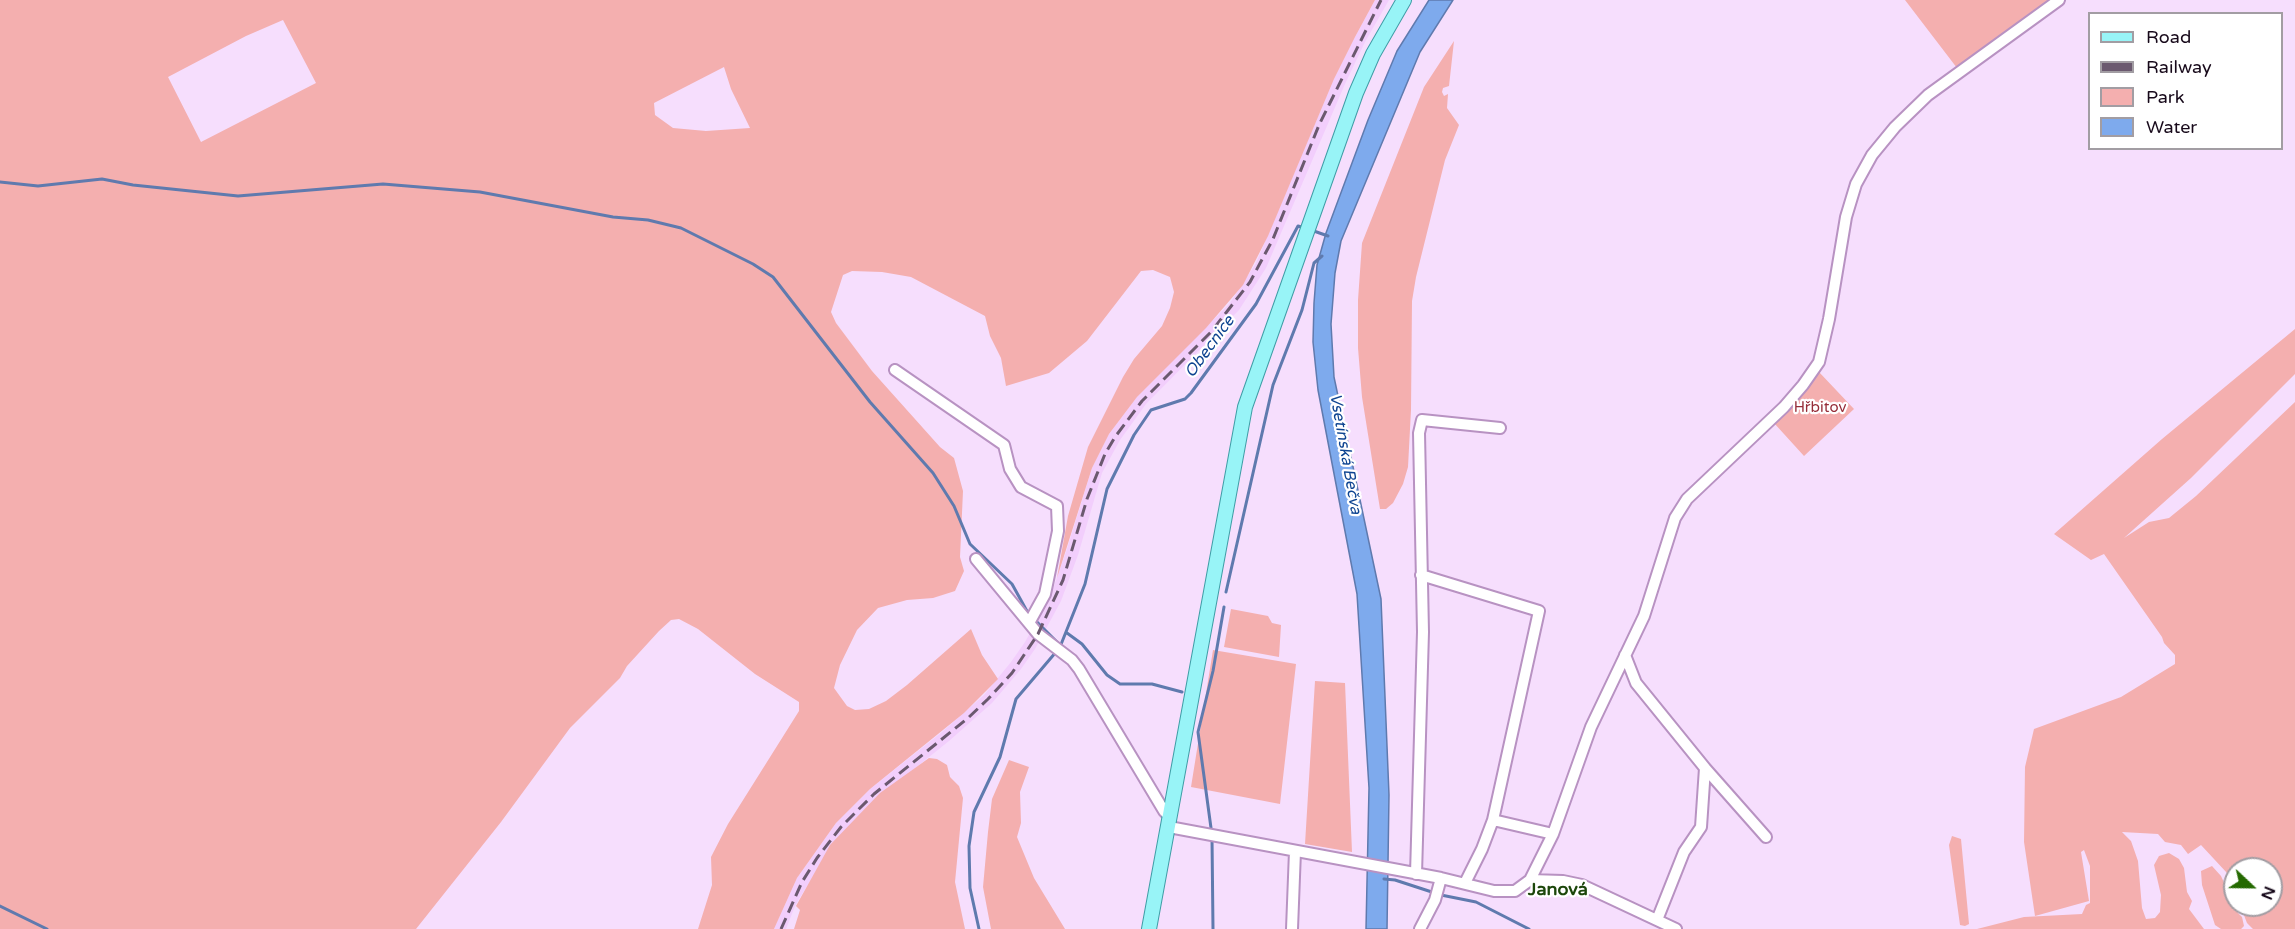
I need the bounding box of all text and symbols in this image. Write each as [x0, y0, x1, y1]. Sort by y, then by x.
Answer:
legend [2088, 12, 2283, 150]
text: Road [2146, 26, 2191, 48]
text: Railway [2146, 56, 2212, 78]
text: Park [2146, 86, 2184, 108]
text: Water [2146, 116, 2197, 138]
water label: Obecnice [1181, 312, 1239, 382]
water label: Vsetínská Bečva [1325, 392, 1365, 516]
park label: Hřbitov [1794, 399, 1846, 417]
north arrow [2223, 857, 2283, 917]
district label: Janová [1528, 879, 1588, 901]
text: N [2256, 883, 2280, 903]

